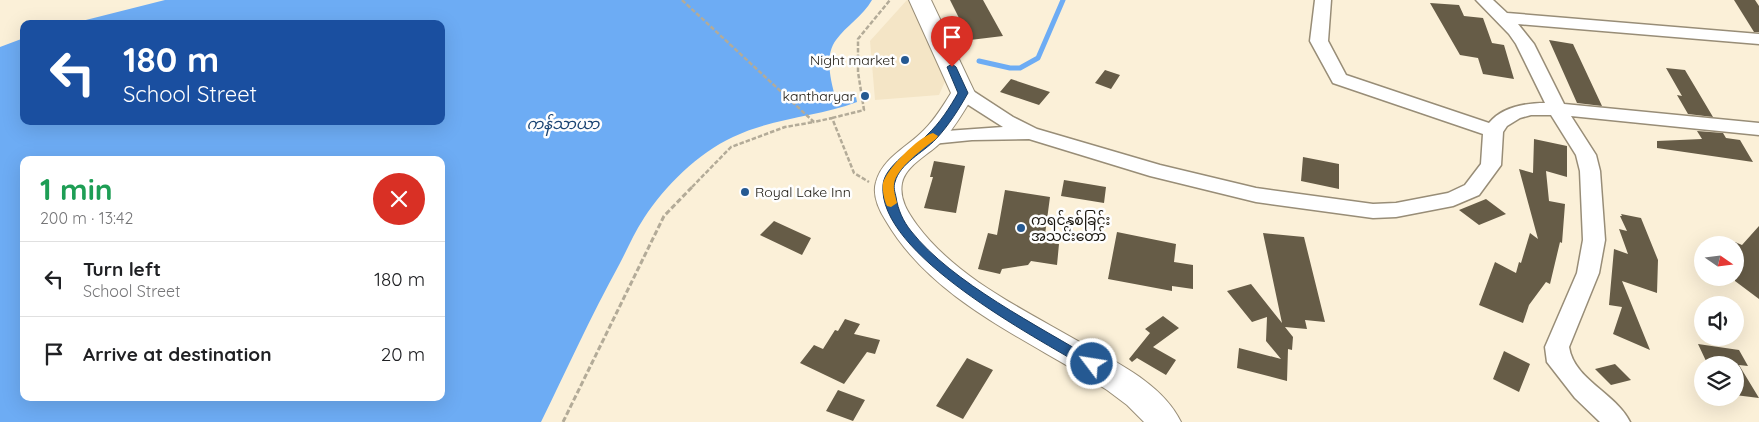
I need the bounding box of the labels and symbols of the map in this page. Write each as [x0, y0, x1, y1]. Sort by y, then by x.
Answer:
pin [931, 16, 973, 67]
place label: Night market [810, 51, 895, 69]
marker: Night market [899, 54, 911, 66]
place label: kantharyar [783, 87, 856, 105]
marker: kantharyar [859, 90, 871, 102]
water label: ကန်သာယာ [527, 113, 601, 136]
place label: Royal Lake Inn [755, 183, 851, 201]
marker: Royal Lake Inn [739, 186, 751, 198]
place label: ကရင်နှစ်ခြင်း အသင်းတော် [1031, 210, 1110, 245]
marker: ကရင်နှစ်ခြင်း အသင်းတော် [1015, 222, 1027, 234]
north arrow [1694, 236, 1744, 286]
position arrow [1065, 337, 1117, 389]

